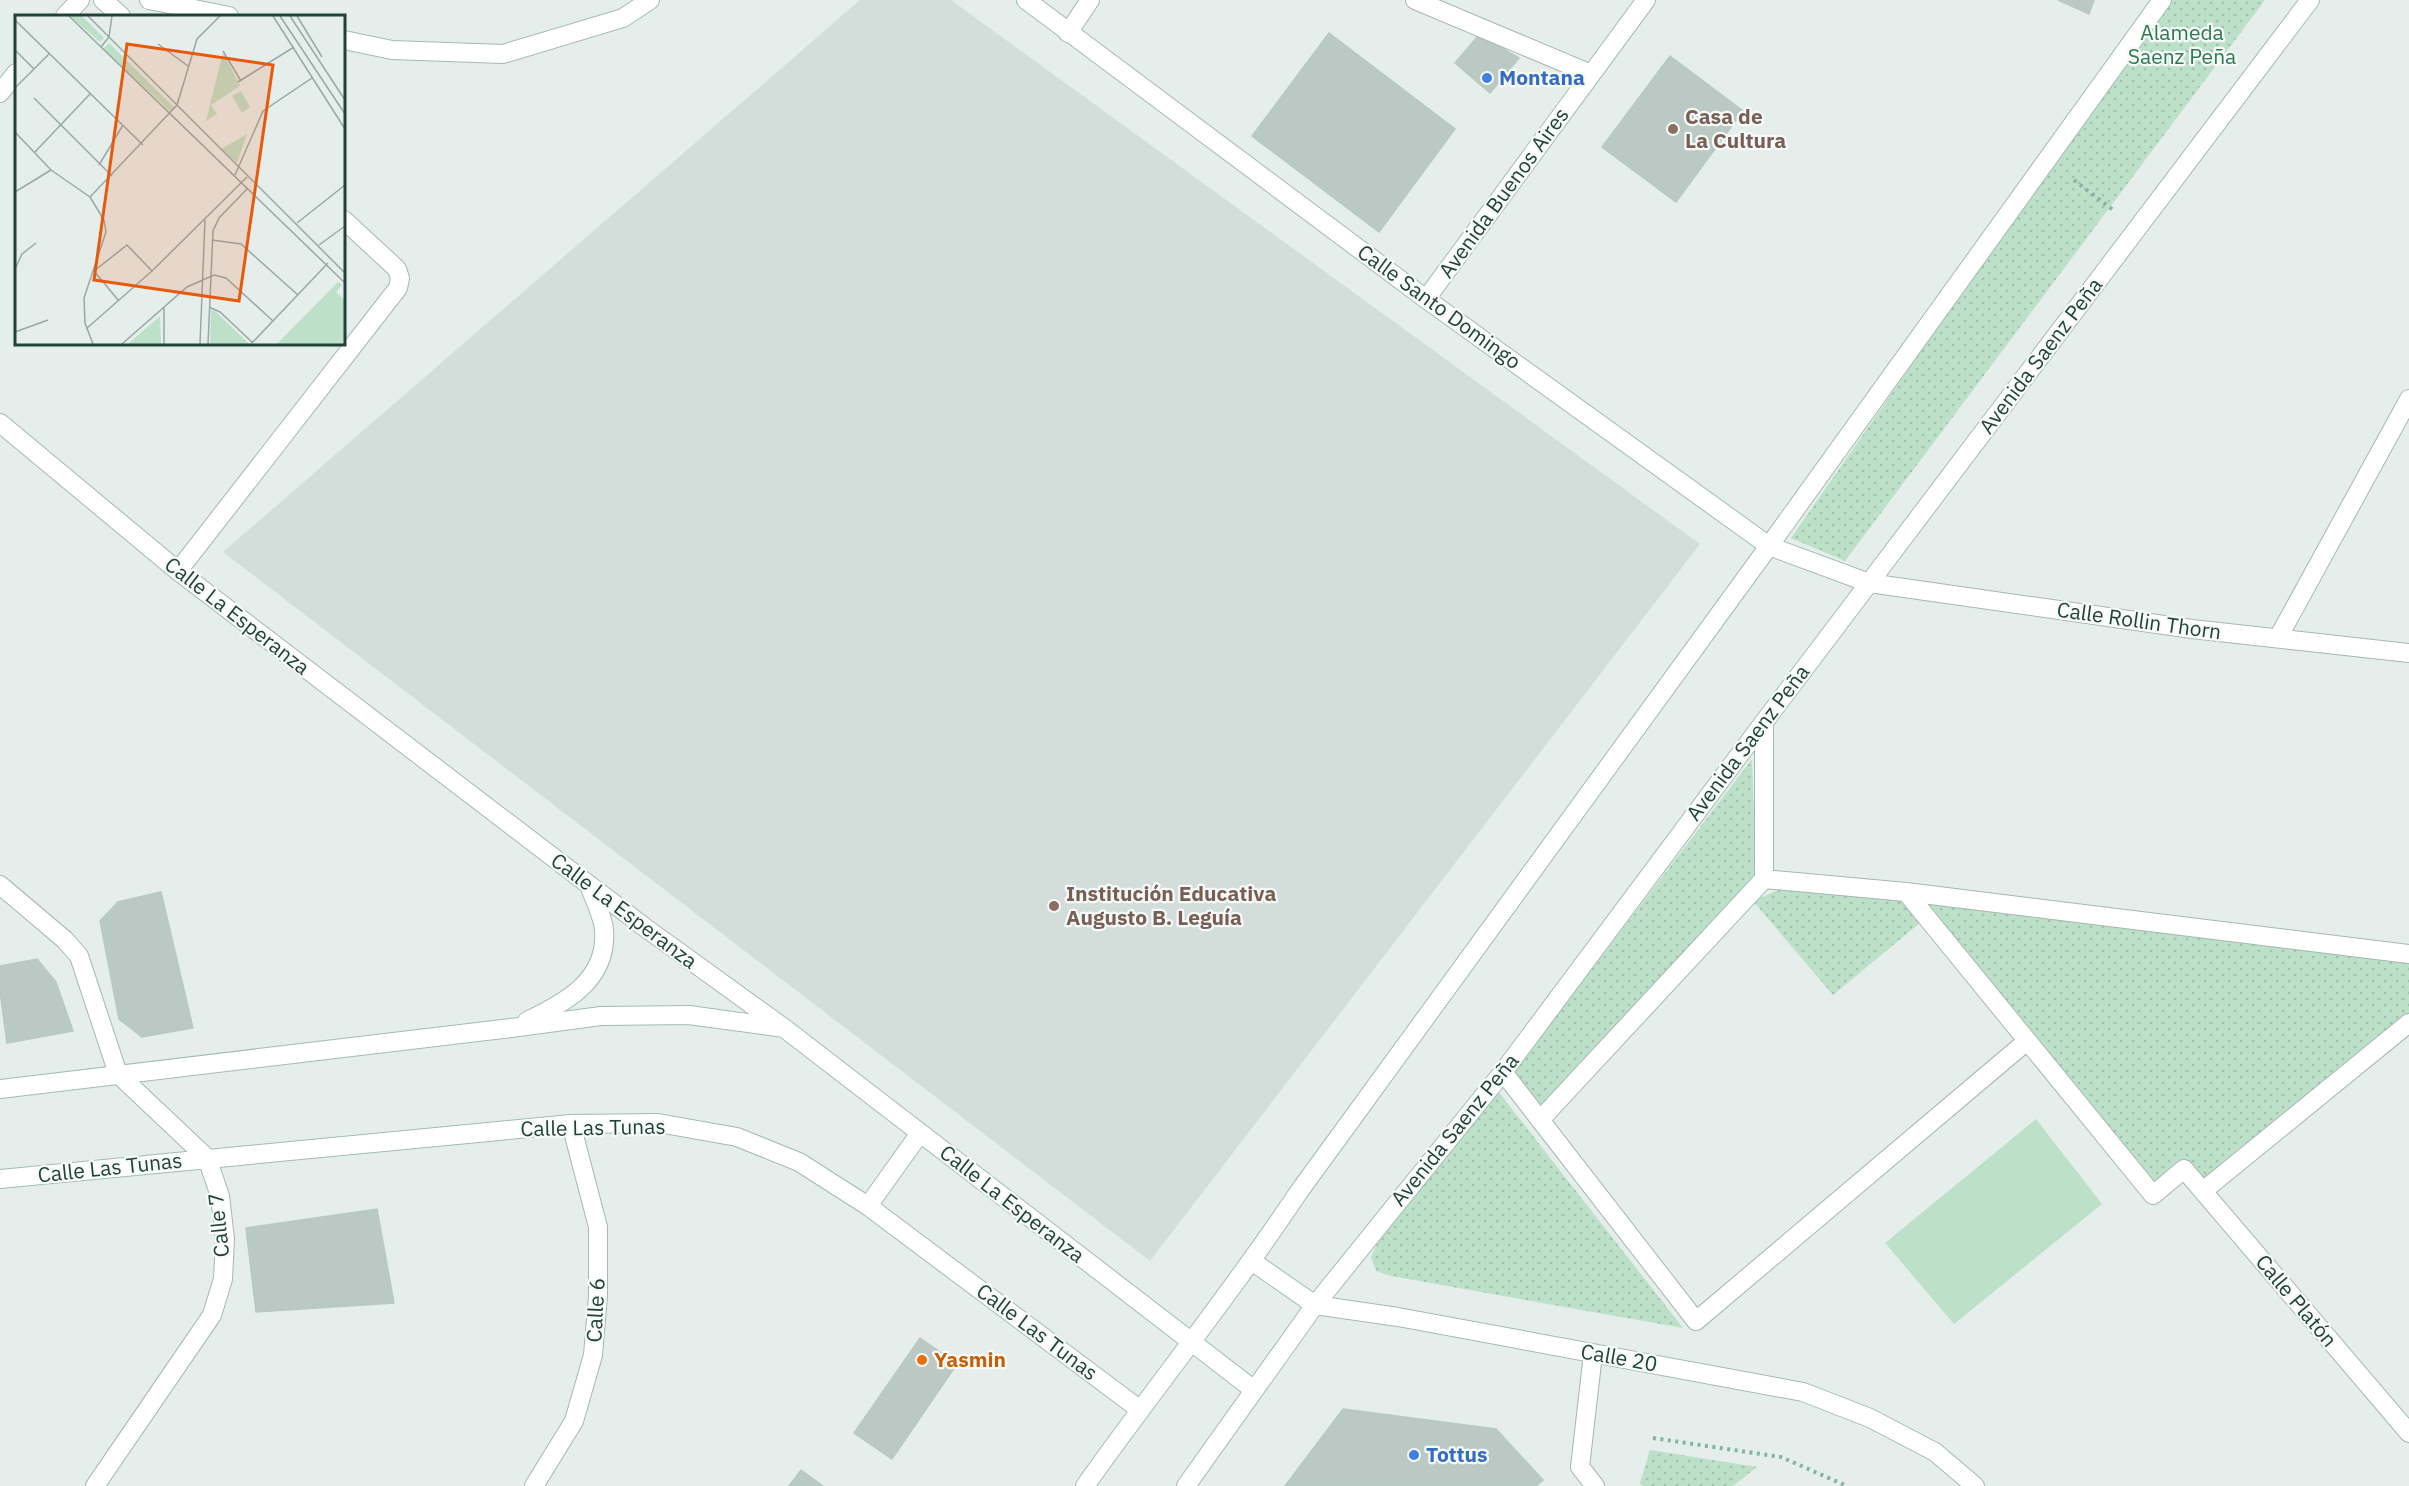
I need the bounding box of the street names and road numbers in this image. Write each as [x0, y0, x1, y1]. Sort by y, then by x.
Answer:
street label: Avenida Buenos Aires [1432, 102, 1575, 283]
street label: Calle Santo Domingo [1352, 237, 1527, 375]
street label: Avenida Saenz Peña [1972, 272, 2108, 439]
street label: Calle La Esperanza [159, 550, 316, 681]
street label: Calle Rollin Thorn [2055, 595, 2223, 645]
street label: Avenida Saenz Peña [1679, 659, 1815, 826]
street label: Calle La Esperanza [546, 846, 704, 975]
street label: Avenida Saenz Peña [1384, 1047, 1525, 1212]
street label: Calle Las Tunas [520, 1112, 666, 1142]
street label: Calle La Esperanza [934, 1138, 1091, 1269]
street label: Calle Las Tunas [36, 1145, 184, 1189]
street label: Calle 7 [201, 1191, 235, 1259]
street label: Calle Platón [2250, 1248, 2344, 1353]
street label: Calle Las Tunas [971, 1276, 1104, 1386]
street label: Calle 6 [579, 1277, 611, 1343]
street label: Calle 20 [1579, 1337, 1660, 1378]

